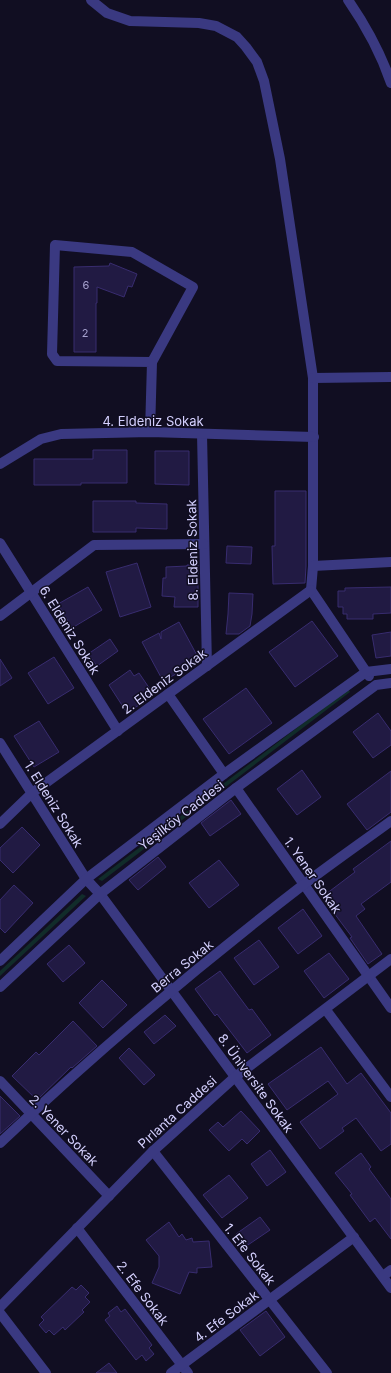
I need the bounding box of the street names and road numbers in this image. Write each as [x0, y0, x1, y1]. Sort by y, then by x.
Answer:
street label: 4. Eldeniz Sokak [102, 413, 204, 429]
street label: 8. Eldeniz Sokak [183, 499, 201, 601]
street label: 6. Eldeniz Sokak [36, 583, 104, 677]
street label: 2. Eldeniz Sokak [118, 645, 210, 717]
street label: 1. Eldeniz Sokak [21, 758, 87, 850]
street label: Yeşilköy Caddesi [135, 777, 227, 853]
street label: 1. Yener Sokak [281, 834, 345, 916]
street label: Berra Sokak [148, 936, 216, 996]
street label: 8. Üniversite Sokak [215, 1030, 297, 1136]
street label: Pırlanta Caddesi [134, 1073, 220, 1151]
street label: 2. Yener Sokak [26, 1091, 102, 1169]
street label: 1. Efe Sokak [221, 1220, 279, 1288]
street label: 2. Efe Sokak [114, 1258, 172, 1328]
street label: 4. Efe Sokak [191, 1287, 261, 1345]

